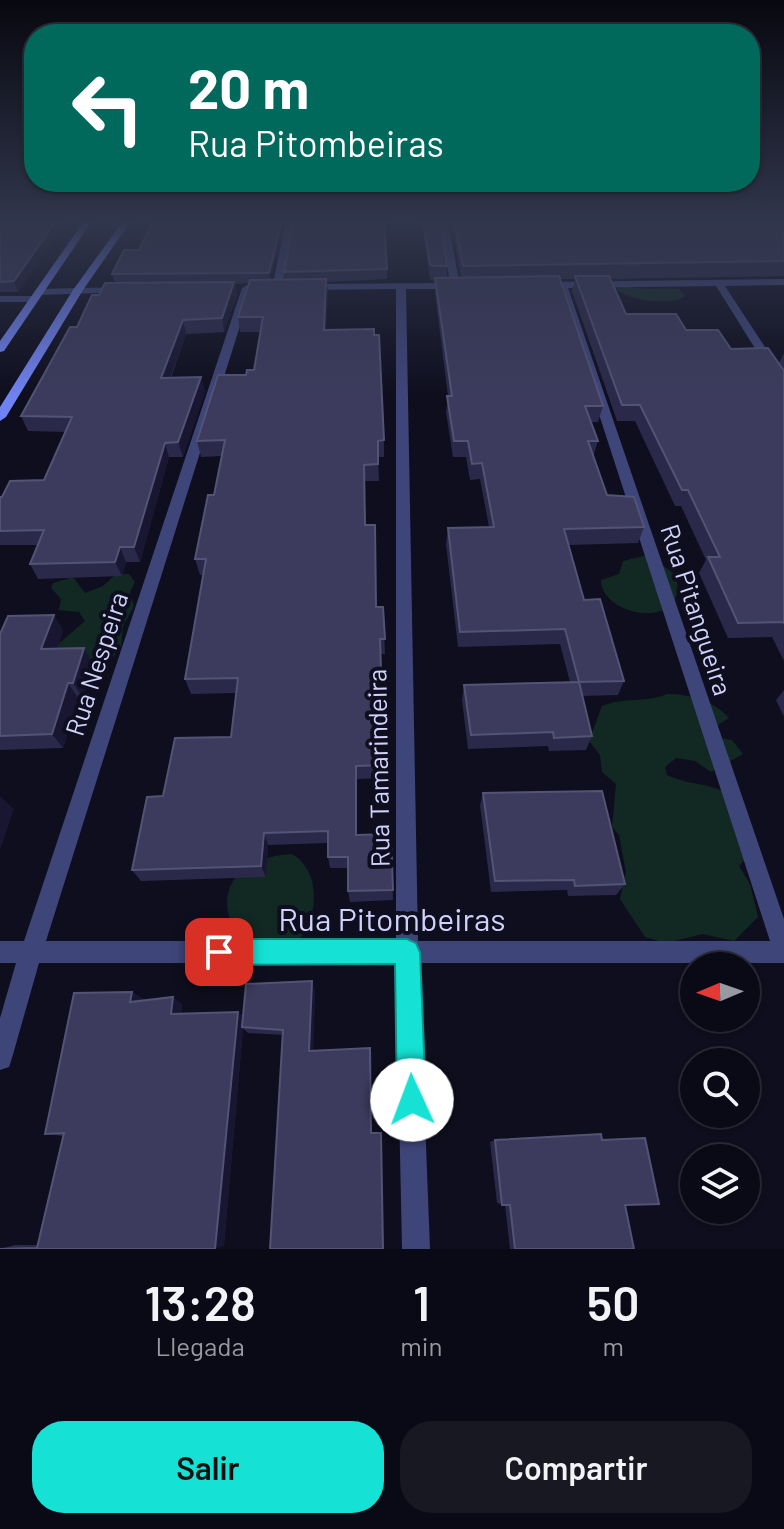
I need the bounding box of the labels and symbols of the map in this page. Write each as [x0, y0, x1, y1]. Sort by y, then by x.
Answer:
street label: Rua Pitangueira [655, 520, 740, 699]
street label: Rua Nespeira [58, 588, 133, 739]
street label: Rua Tamarindeira [360, 669, 395, 867]
street label: Rua Pitombeiras [278, 899, 506, 937]
pin [185, 918, 253, 986]
north arrow [680, 952, 760, 1032]
position arrow [370, 1058, 454, 1142]

